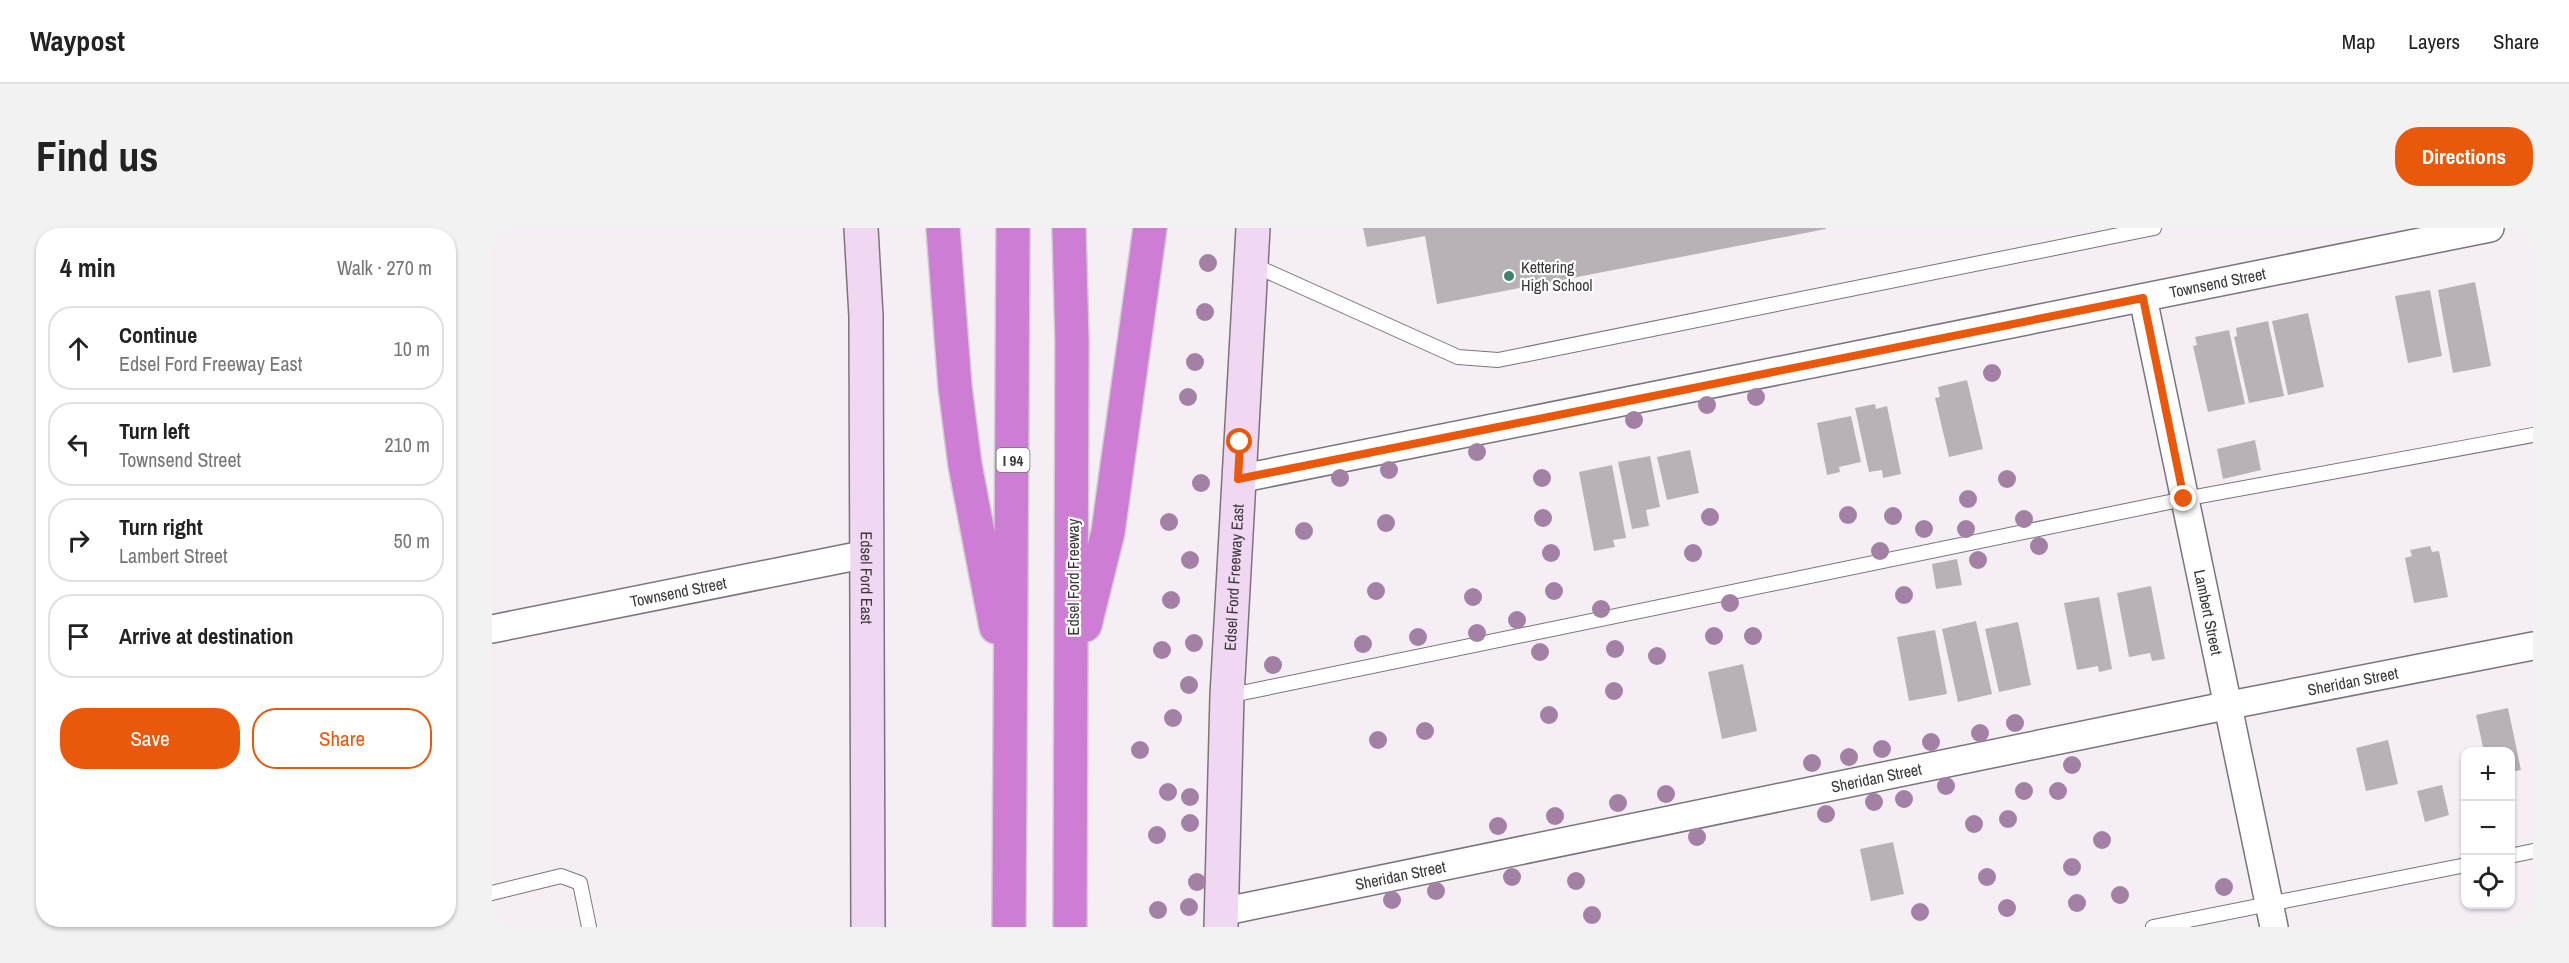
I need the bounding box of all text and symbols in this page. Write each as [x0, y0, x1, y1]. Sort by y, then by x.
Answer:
text: Waypost [30, 22, 125, 60]
text: Map [2342, 27, 2375, 56]
text: Layers [2408, 27, 2460, 56]
text: Share [2493, 27, 2539, 56]
button: Directions [2395, 127, 2533, 186]
text: Find us [36, 128, 158, 184]
text: 4 min [60, 250, 116, 285]
text: Walk · 270 m [337, 254, 432, 281]
place label: Kettering High School [1521, 256, 1593, 296]
street label: Townsend Street [2167, 262, 2268, 303]
marker: Kettering High School [1502, 269, 1516, 283]
text: Continue [119, 320, 197, 350]
icon: ahead [62, 332, 95, 365]
text: 10 m [394, 335, 430, 362]
text: Edsel Ford Freeway East [119, 350, 302, 377]
text: Turn left [119, 416, 190, 446]
icon: left [62, 428, 95, 461]
route start [1226, 428, 1252, 454]
text: 210 m [384, 431, 430, 458]
text: Townsend Street [119, 446, 241, 473]
road number: I 94 [996, 448, 1030, 472]
route end [2170, 485, 2196, 511]
street label: Edsel Ford Freeway East [1219, 503, 1249, 651]
text: Turn right [119, 512, 203, 542]
street label: Edsel Ford Freeway [1062, 518, 1084, 635]
icon: right [62, 524, 95, 557]
text: 50 m [394, 527, 430, 554]
street label: Edsel Ford East [856, 531, 878, 625]
text: Lambert Street [119, 542, 227, 569]
street label: Lambert Street [2189, 567, 2228, 657]
street label: Townsend Street [628, 571, 729, 612]
icon: arrive [62, 620, 95, 653]
text: Arrive at destination [119, 621, 293, 651]
street label: Sheridan Street [2305, 661, 2400, 701]
button: Save [60, 708, 240, 769]
button: Share [252, 708, 432, 769]
map controls [2461, 747, 2515, 909]
button: + [2461, 747, 2515, 801]
street label: Sheridan Street [1829, 757, 1924, 798]
button: − [2461, 801, 2515, 855]
street label: Sheridan Street [1353, 855, 1448, 895]
button: locate [2461, 855, 2515, 909]

